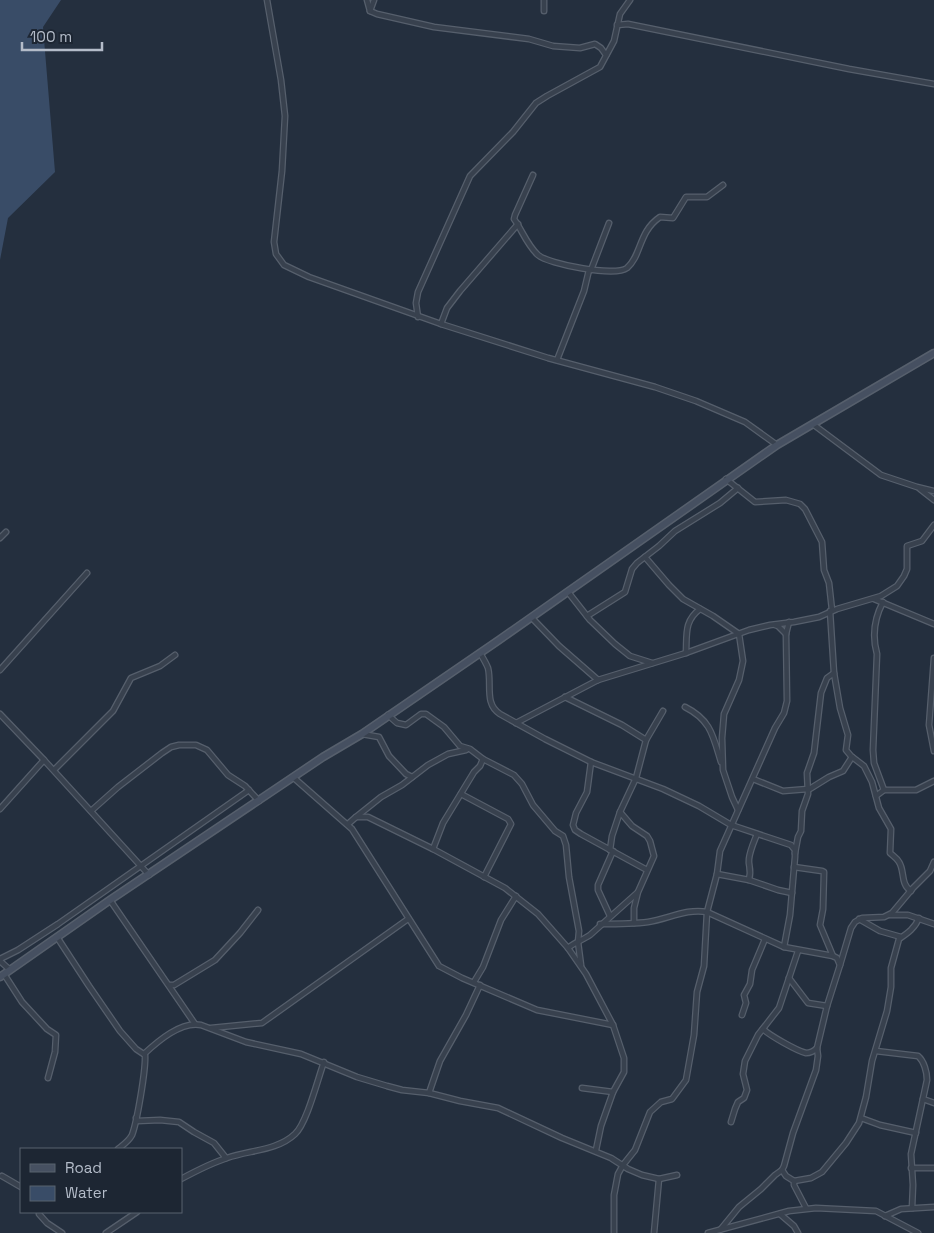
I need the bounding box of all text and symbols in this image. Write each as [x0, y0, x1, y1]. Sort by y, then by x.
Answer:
scale bar [22, 20, 102, 52]
text: 100 m [30, 27, 72, 46]
legend [20, 1148, 182, 1213]
text: Road [65, 1158, 102, 1177]
text: Water [65, 1183, 108, 1202]

